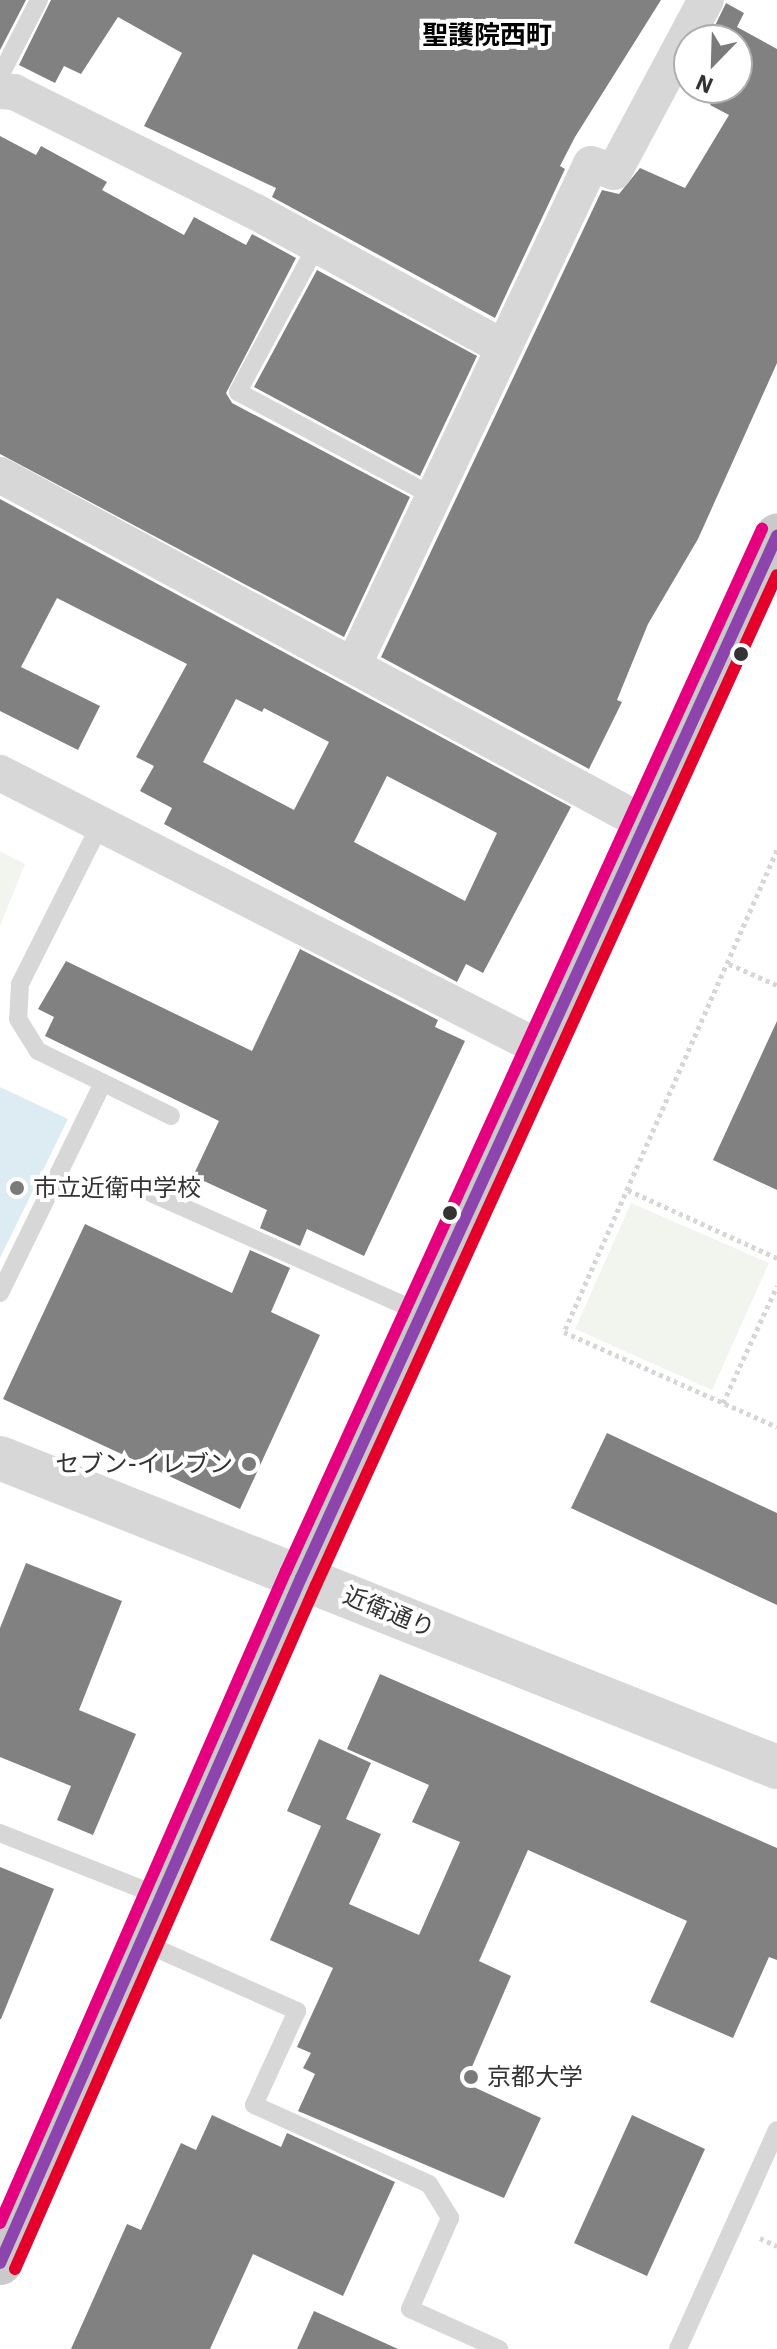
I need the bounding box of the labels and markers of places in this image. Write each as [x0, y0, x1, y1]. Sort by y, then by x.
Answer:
unlabelled marker [733, 646, 749, 662]
place label: 市立近衛中学校 [33, 1174, 201, 1202]
marker: 市立近衛中学校 [8, 1179, 26, 1197]
unlabelled marker [442, 1205, 458, 1221]
place label: セブン-イレブン [55, 1450, 233, 1478]
marker: セブン-イレブン [240, 1455, 258, 1473]
place label: 京都大学 [487, 2063, 583, 2091]
marker: 京都大学 [462, 2068, 480, 2086]

